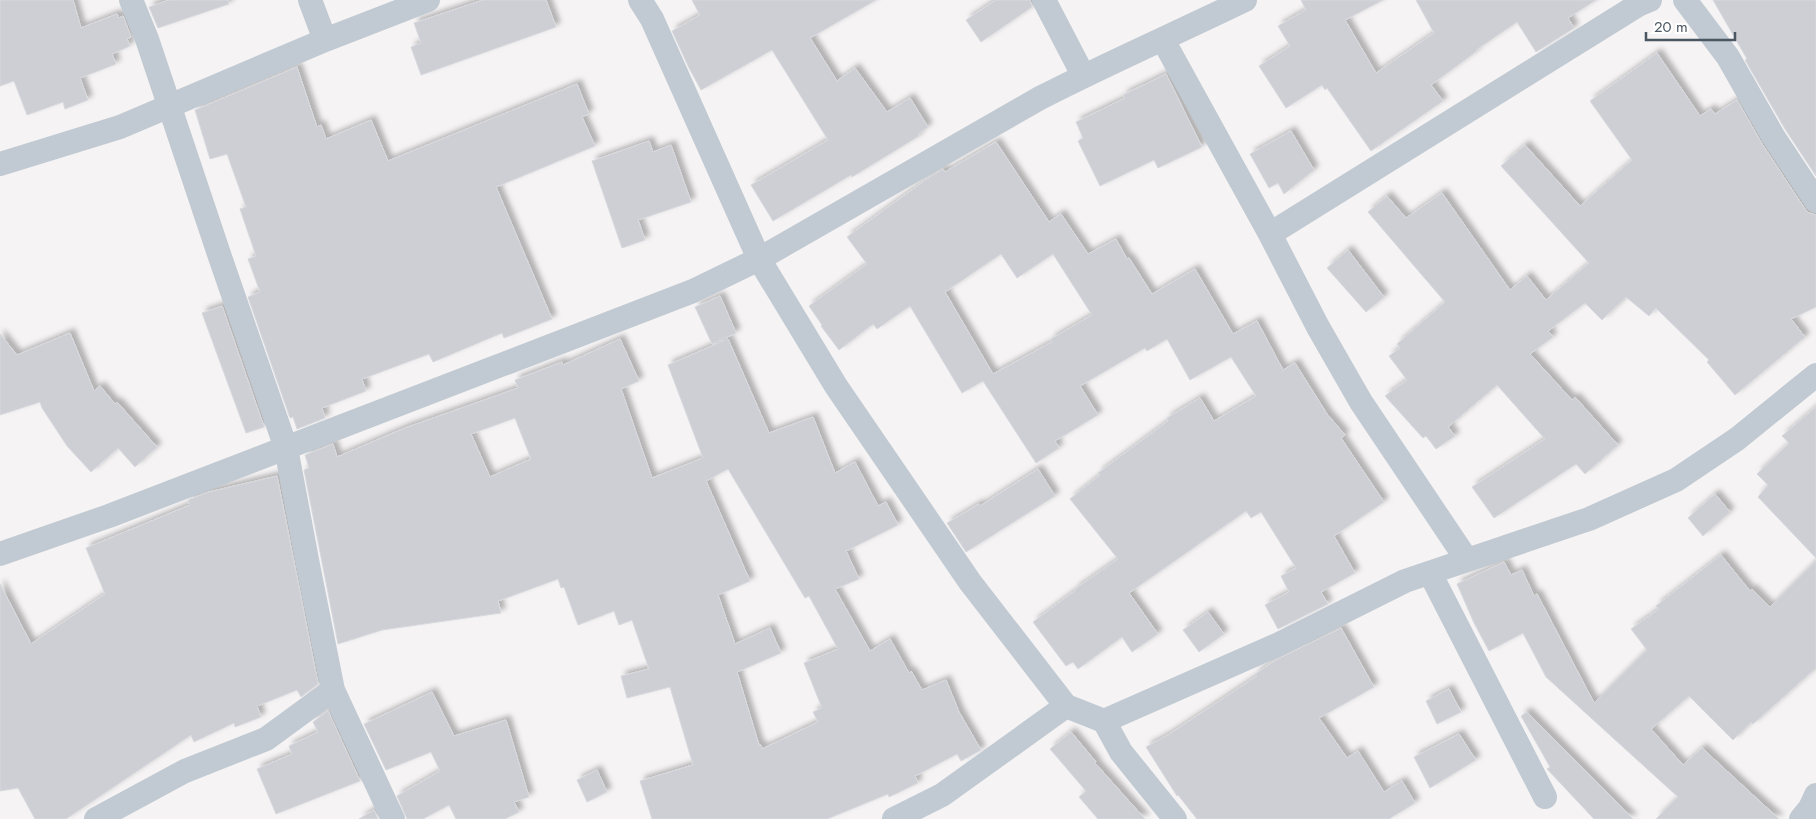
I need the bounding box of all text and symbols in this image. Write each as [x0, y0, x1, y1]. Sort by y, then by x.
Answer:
scale bar [1646, 10, 1735, 42]
text: 20 m [1654, 16, 1688, 38]

